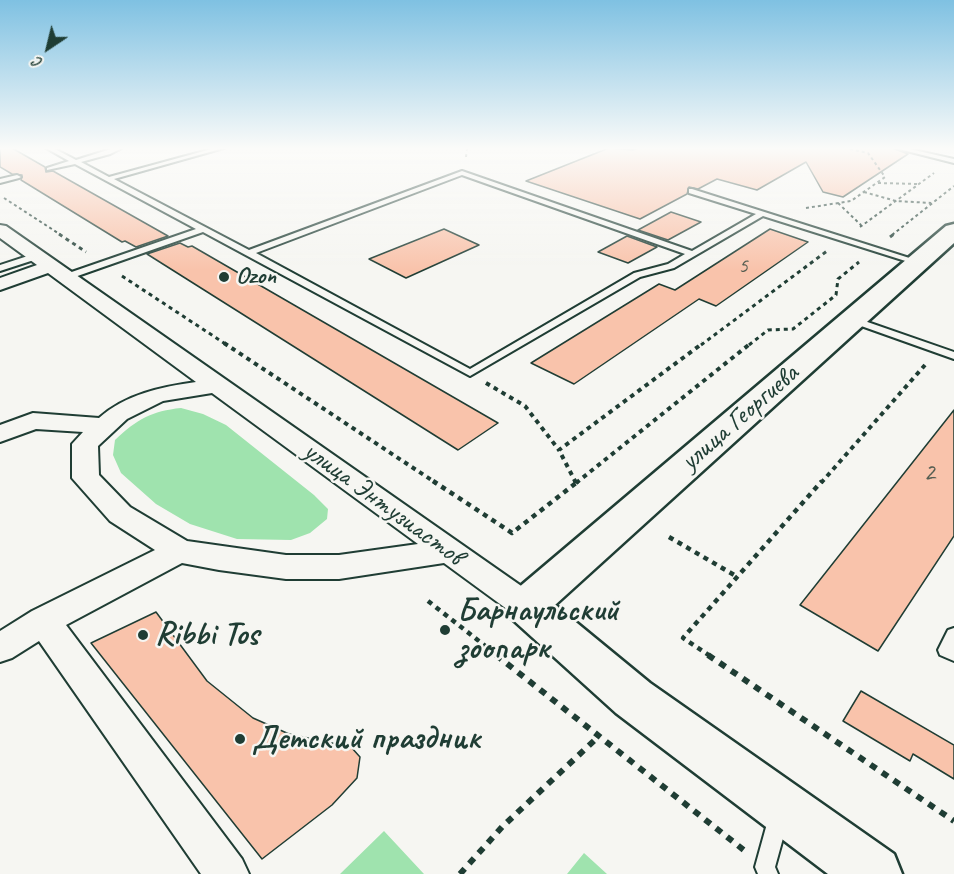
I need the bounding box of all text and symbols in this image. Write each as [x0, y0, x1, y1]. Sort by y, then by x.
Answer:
north arrow [18, 18, 78, 78]
text: С [29, 52, 47, 73]
house number: 5 [738, 253, 748, 279]
place label: Ozon [236, 263, 276, 291]
marker: Ozon [217, 270, 231, 284]
street label: улица Георгиева [674, 358, 806, 478]
street label: улица Энтузиастов [296, 435, 470, 573]
house number: 2 [923, 457, 935, 489]
place label: Барнаульский зоопарк [457, 591, 618, 669]
place label: Ribbi Tos [155, 615, 259, 655]
marker: Барнаульский зоопарк [438, 623, 452, 637]
marker: Ribbi Tos [136, 628, 150, 642]
place label: Детский праздник [252, 719, 481, 759]
marker: Детский праздник [233, 732, 247, 746]

